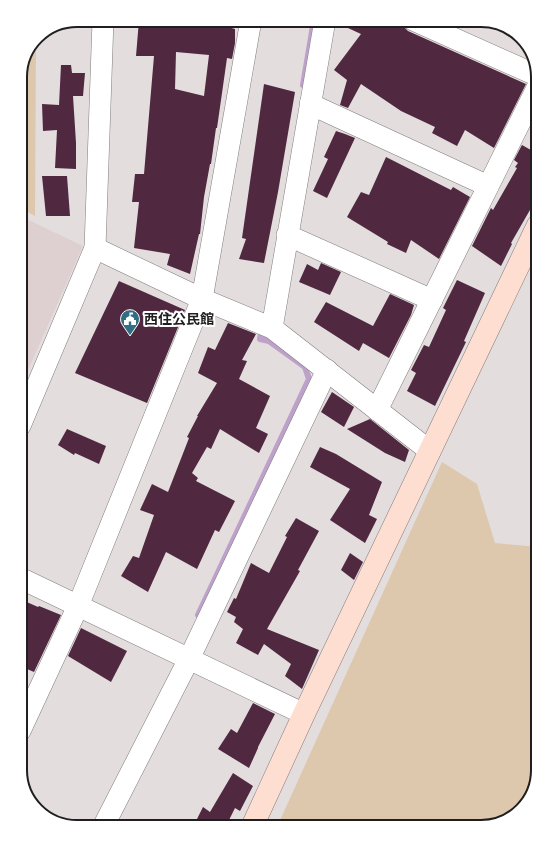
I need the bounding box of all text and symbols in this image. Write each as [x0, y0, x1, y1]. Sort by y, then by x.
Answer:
public building icon: 西住公民館 [119, 308, 141, 336]
place label: 西住公民館 [144, 309, 214, 328]

